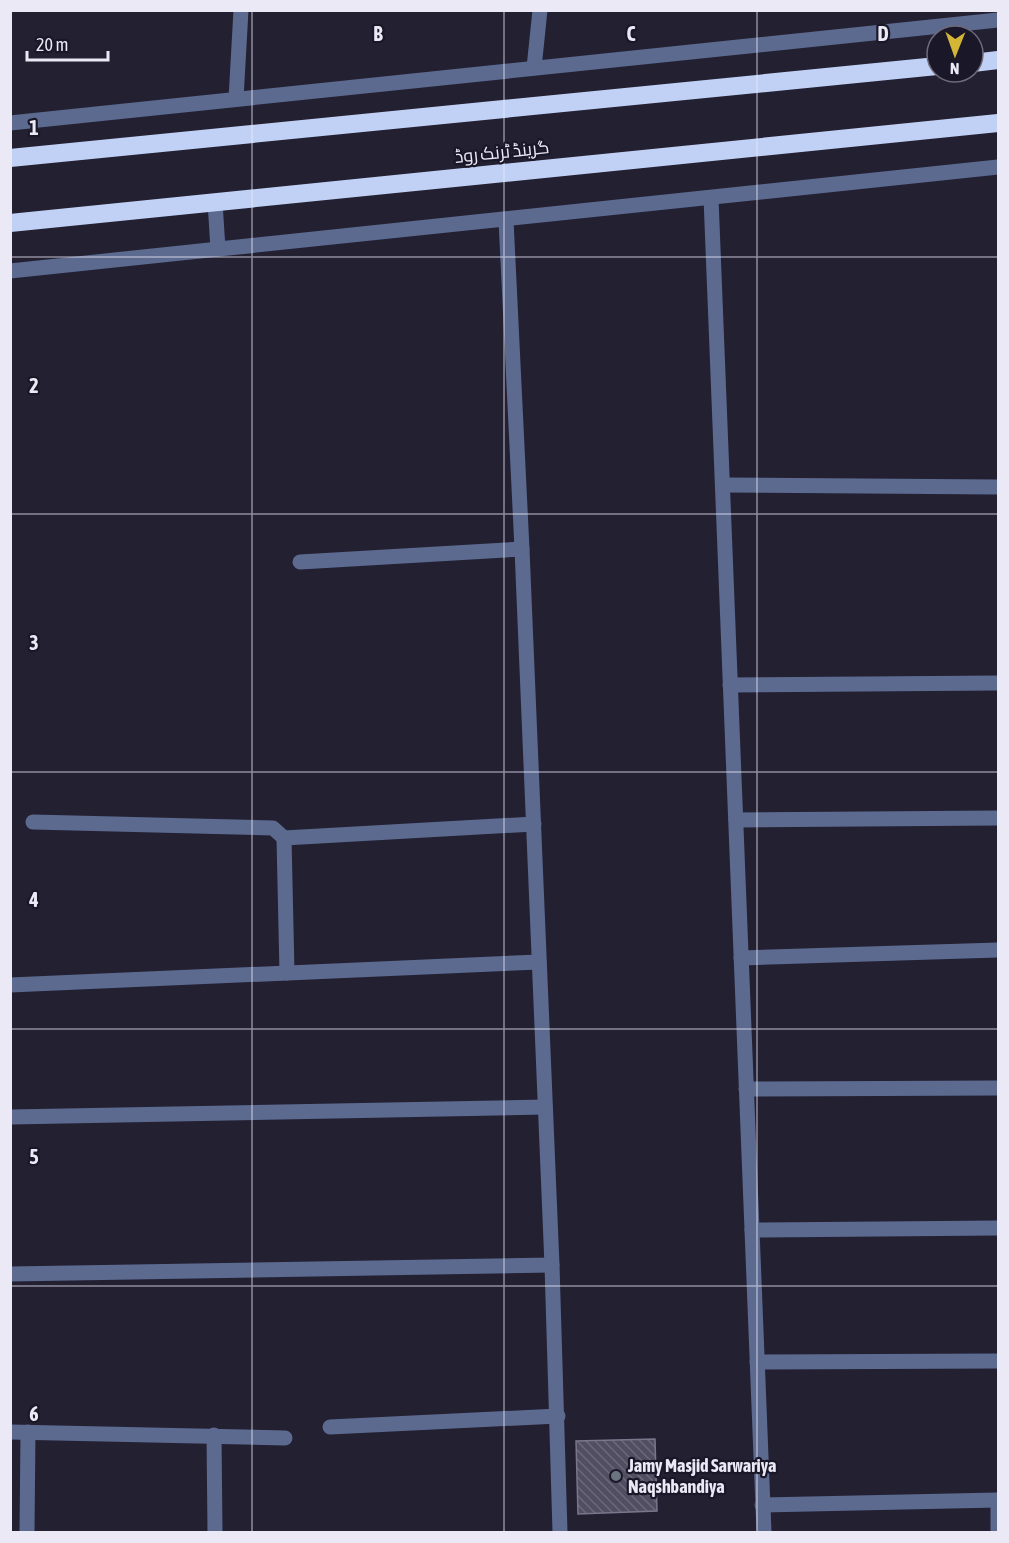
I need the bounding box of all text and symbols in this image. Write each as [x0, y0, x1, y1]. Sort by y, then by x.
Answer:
text: B [373, 22, 383, 45]
text: C [627, 22, 636, 45]
text: D [877, 22, 889, 45]
scale bar [27, 24, 108, 62]
north arrow [925, 24, 985, 84]
text: 20 m [36, 34, 68, 55]
text: N [950, 60, 960, 78]
text: 1 [29, 116, 39, 139]
street label: گرینڈ ٹرنک روڈ [454, 136, 550, 168]
text: 2 [29, 374, 39, 397]
text: 3 [29, 631, 39, 654]
text: 4 [28, 888, 39, 911]
text: 5 [29, 1145, 39, 1168]
text: 6 [29, 1402, 39, 1425]
place label: Jamy Masjid Sarwariya Naqshbandiya [627, 1455, 776, 1497]
marker: Jamy Masjid Sarwariya Naqshbandiya [609, 1469, 623, 1483]

